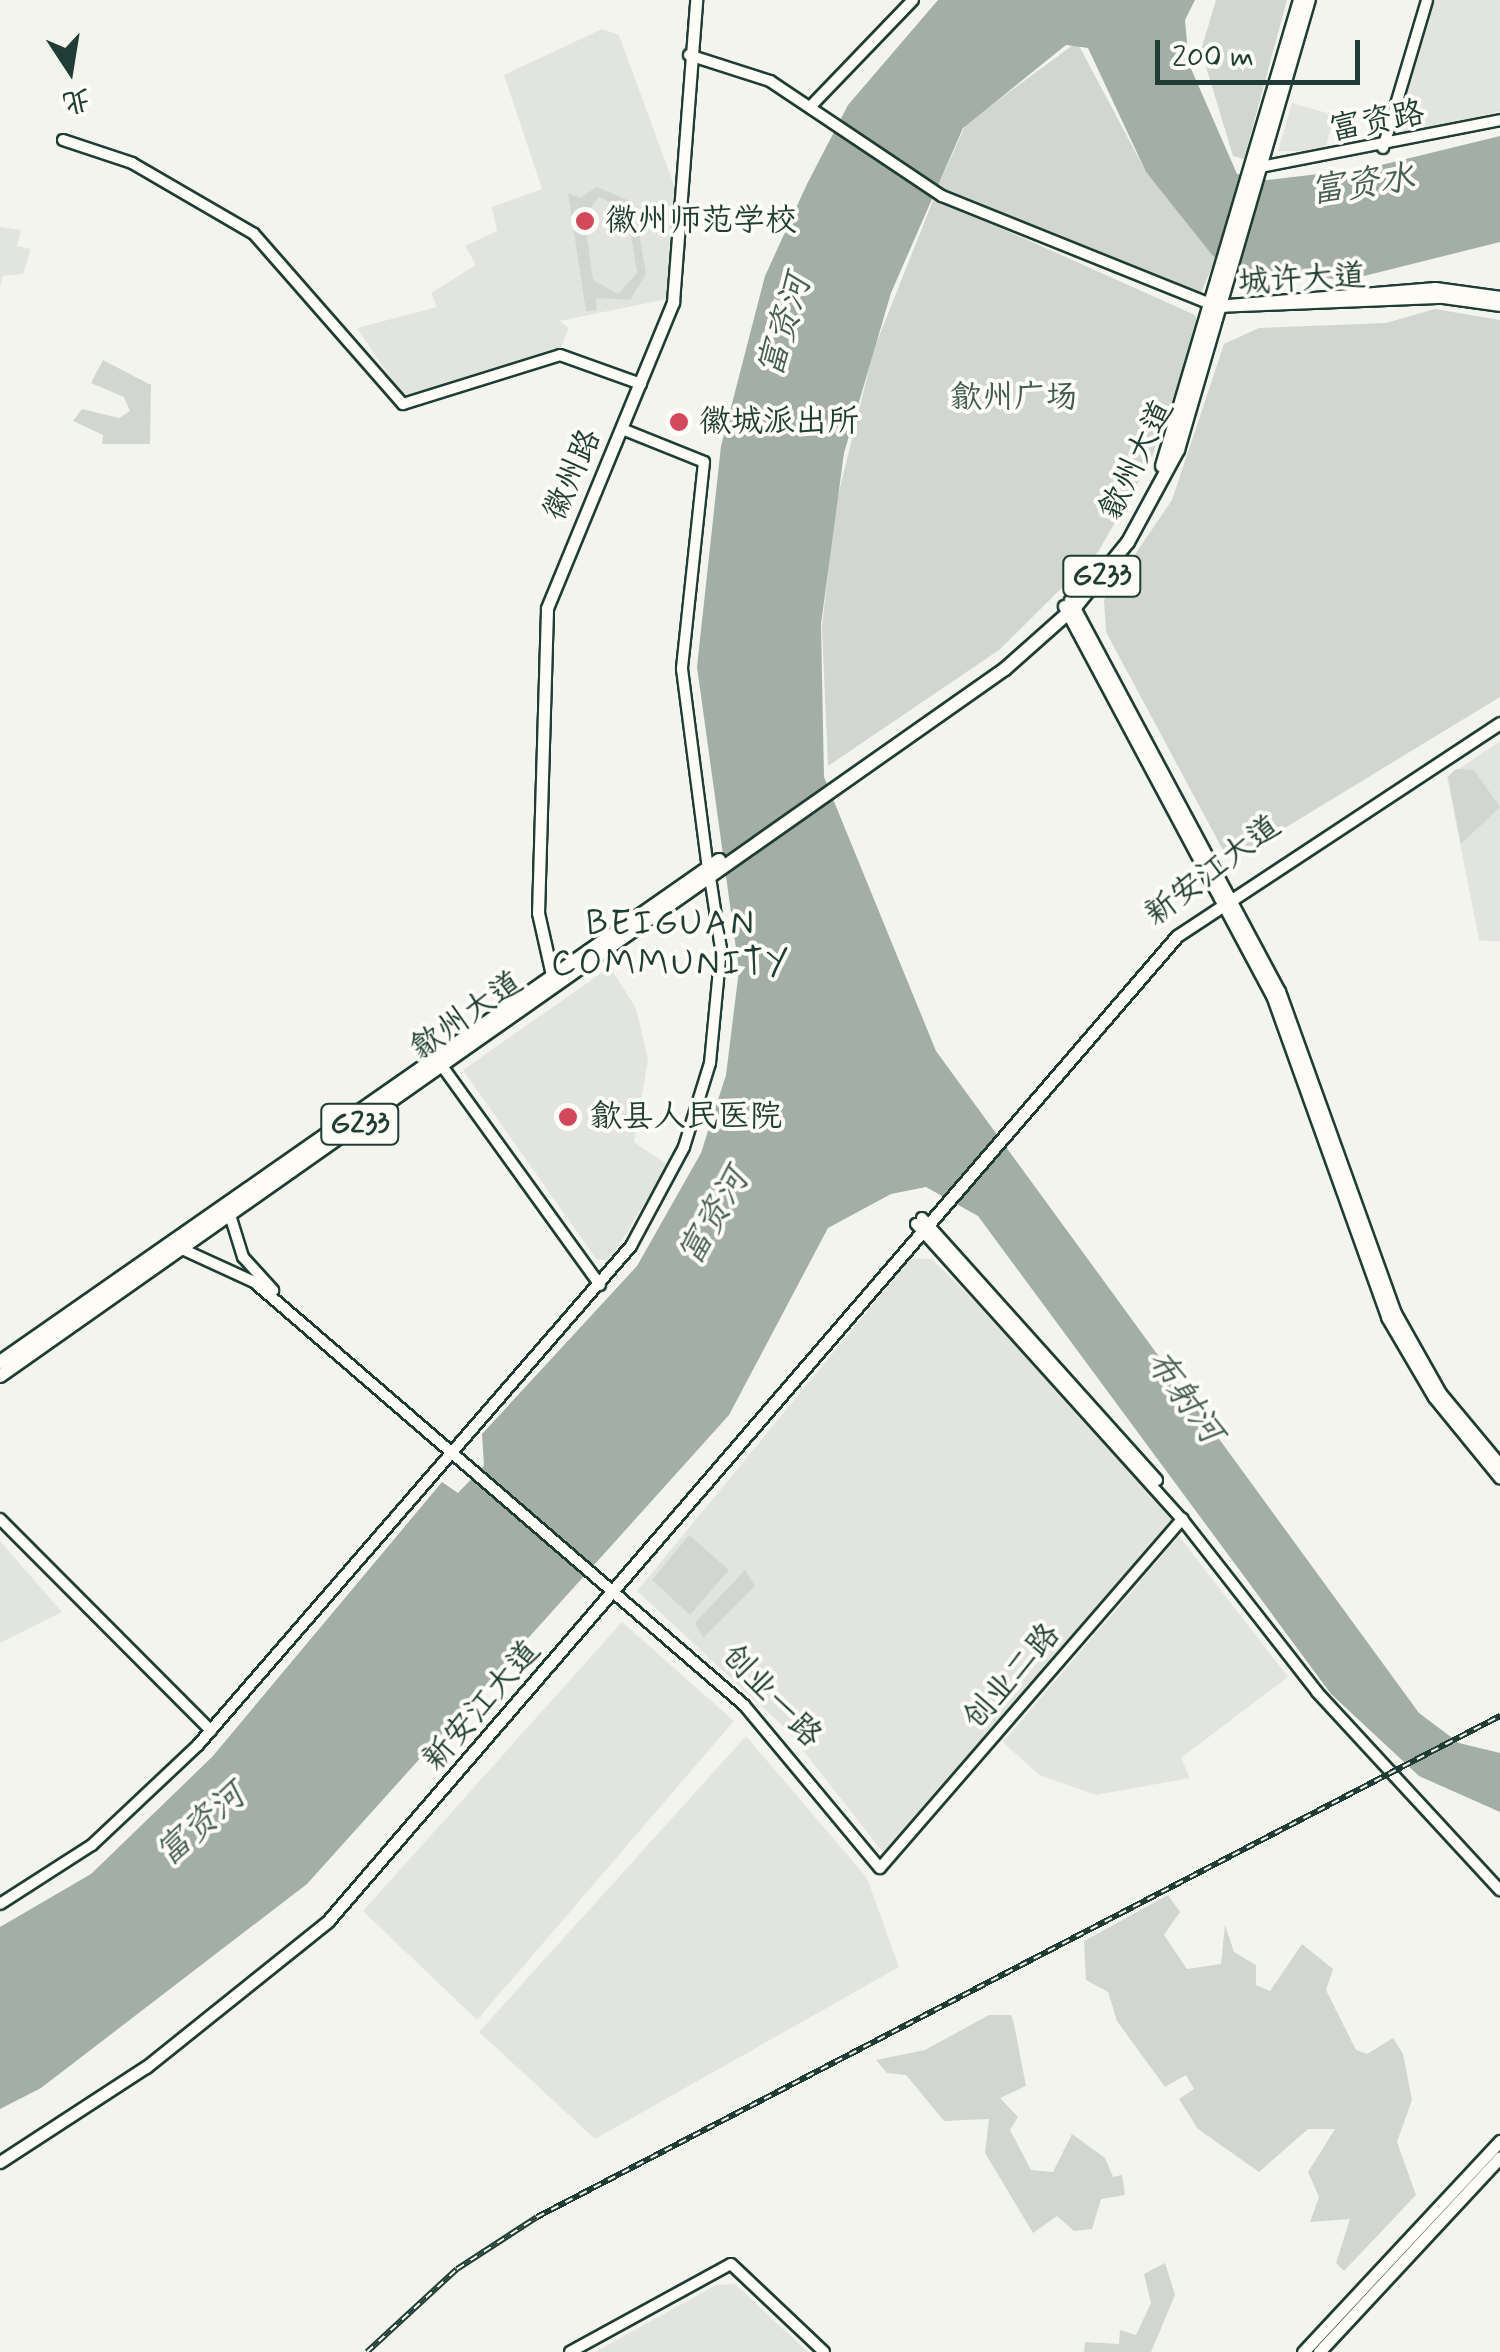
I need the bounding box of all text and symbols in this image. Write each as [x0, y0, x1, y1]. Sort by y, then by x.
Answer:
north arrow [20, 20, 120, 120]
scale bar [1160, 20, 1365, 82]
text: 200 m [1172, 38, 1254, 77]
text: 北 [59, 79, 94, 121]
street label: 富资路 [1326, 94, 1428, 150]
water label: 富资水 [1307, 157, 1417, 213]
place label: 徽州师范学校 [605, 202, 797, 240]
marker: 徽州师范学校 [574, 210, 596, 232]
street label: 城许大道 [1237, 257, 1367, 303]
water label: 富资河 [750, 270, 820, 382]
park label: 歙州广场 [950, 379, 1078, 417]
street label: 歙州大道 [1092, 394, 1182, 526]
place label: 徽城派出所 [699, 403, 859, 441]
marker: 徽城派出所 [668, 411, 690, 433]
street label: 徽州路 [536, 423, 610, 527]
road number: G233 [1062, 551, 1142, 601]
street label: 新安江大道 [1138, 808, 1288, 934]
district label: BEIGUAN COMMUNITY [555, 903, 787, 985]
street label: 歙州大道 [404, 964, 530, 1068]
place label: 歙县人民医院 [590, 1098, 782, 1136]
road number: G233 [320, 1099, 400, 1149]
marker: 歙县人民医院 [555, 1104, 581, 1130]
water label: 富资河 [670, 1161, 758, 1273]
water label: 布射河 [1136, 1342, 1232, 1452]
street label: 创业二路 [956, 1616, 1068, 1738]
street label: 新安江大道 [415, 1633, 549, 1779]
street label: 创业一路 [713, 1637, 829, 1755]
water label: 富资河 [148, 1775, 254, 1875]

